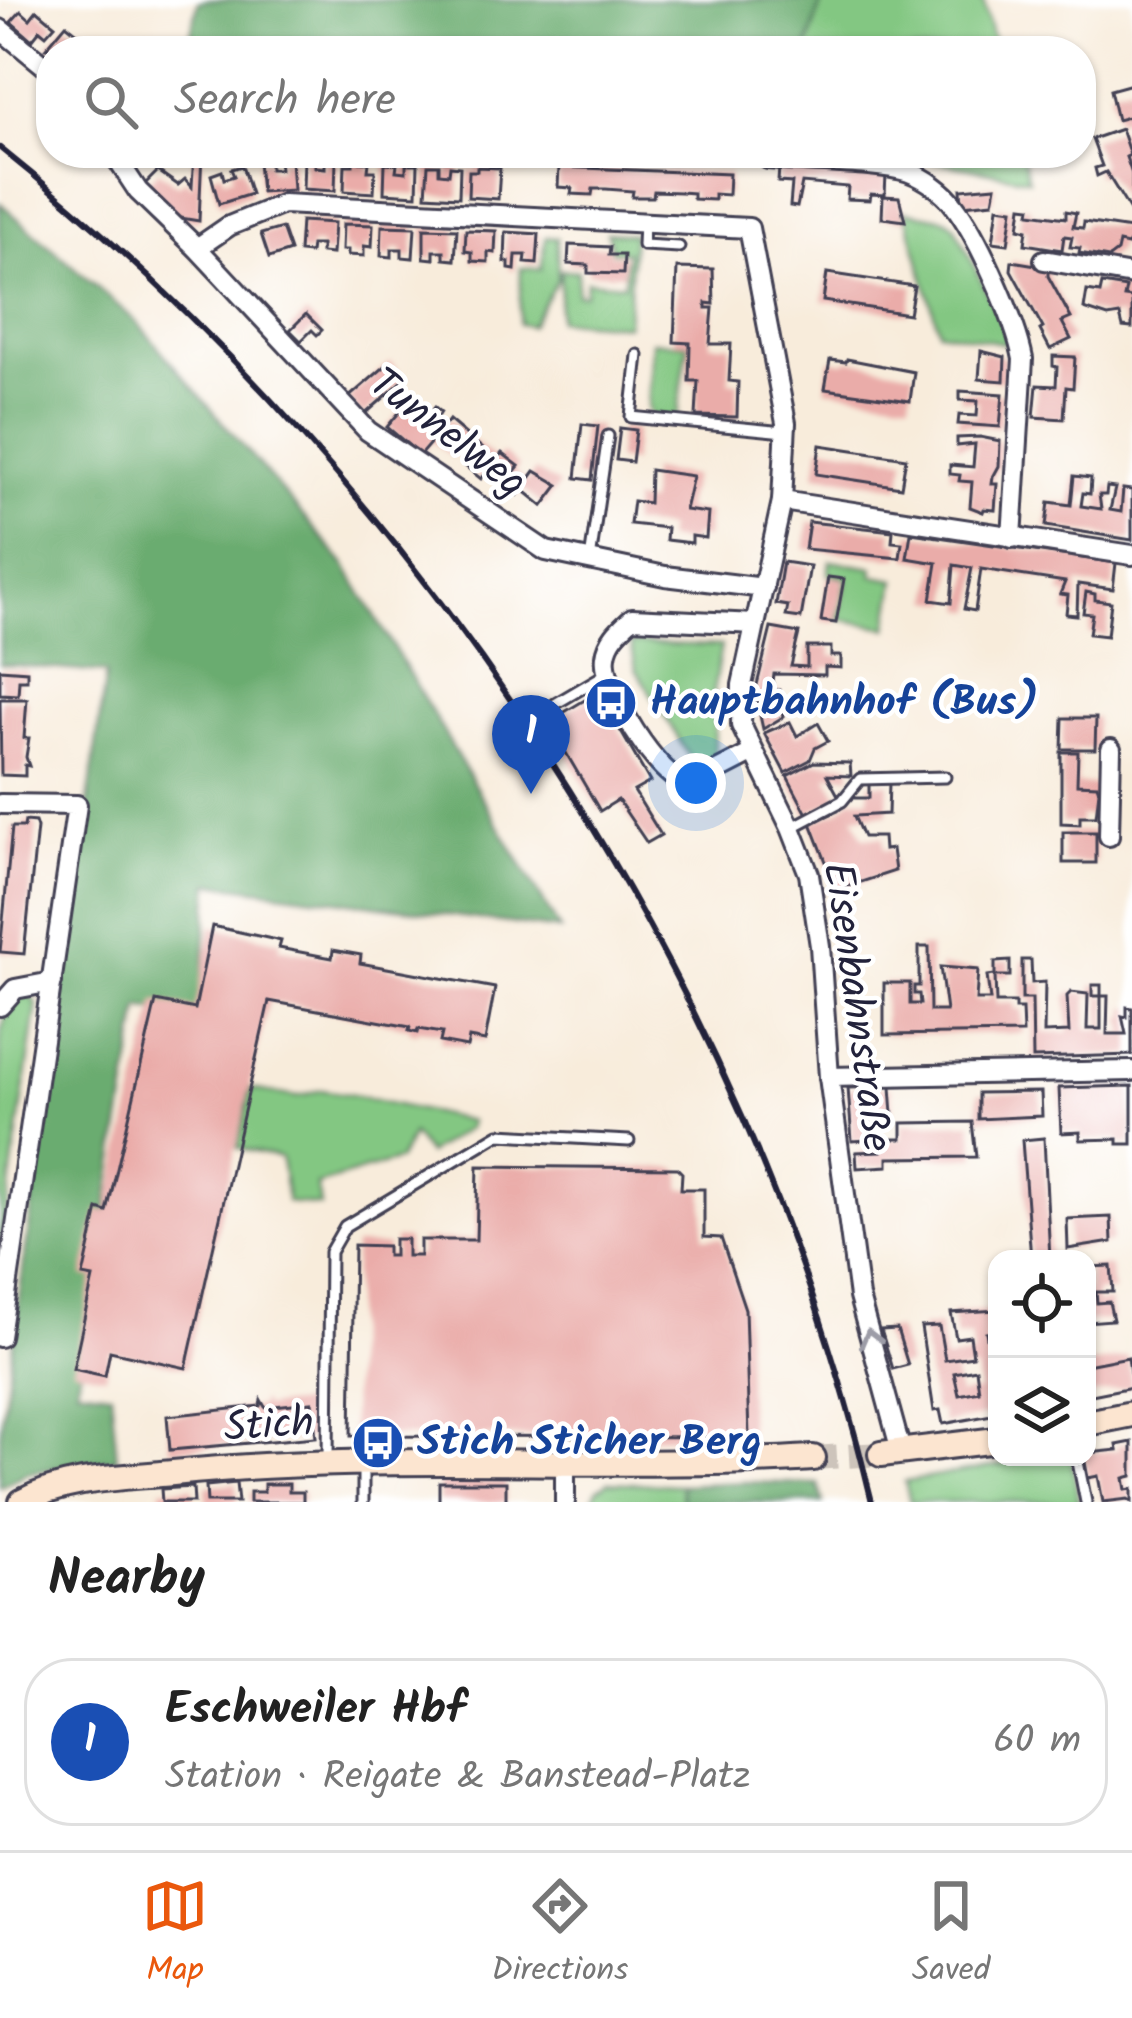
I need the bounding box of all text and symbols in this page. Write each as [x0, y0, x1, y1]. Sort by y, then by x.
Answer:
search box [36, 36, 1096, 168]
text: Search here [174, 66, 396, 138]
icon: search [78, 69, 144, 135]
street label: Tunnelweg [353, 352, 541, 516]
place label: Hauptbahnhof (Bus) [650, 670, 1039, 737]
bus stop icon: Hauptbahnhof (Bus) [583, 675, 639, 731]
pin: 1 [492, 695, 570, 794]
your location [666, 753, 726, 813]
street label: Eisenbahnstraße [803, 858, 909, 1156]
map controls [988, 1250, 1096, 1466]
button: locate [988, 1250, 1096, 1358]
one-way arrow [860, 1328, 885, 1349]
button: layers [988, 1358, 1096, 1466]
street label: Stich [222, 1389, 316, 1463]
place label: Stich Sticher Berg [417, 1410, 762, 1477]
bus stop icon: Stich Sticher Berg [350, 1415, 406, 1471]
text: Nearby [48, 1540, 205, 1621]
text: Eschweiler Hbf [165, 1675, 466, 1747]
text: 1 [84, 1711, 96, 1773]
text: 60 m [993, 1711, 1081, 1773]
text: Station · Reigate & Banstead-Platz [165, 1747, 750, 1809]
tab: Map [142, 1873, 208, 1998]
tab: Directions [491, 1873, 628, 1998]
tab: Saved [912, 1873, 990, 1998]

